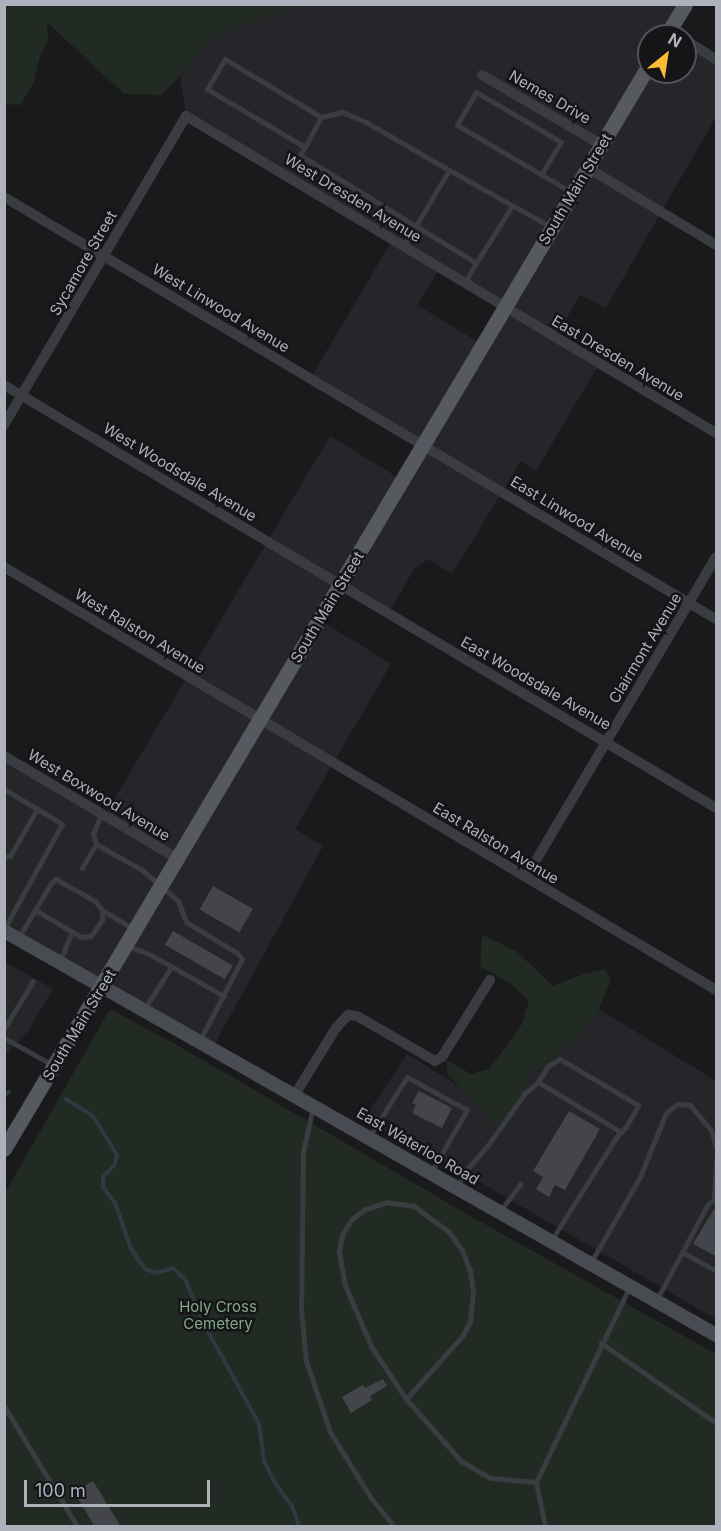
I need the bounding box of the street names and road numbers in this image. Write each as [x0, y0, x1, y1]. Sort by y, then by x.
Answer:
street label: Nemes Drive [506, 66, 594, 128]
street label: South Main Street [535, 130, 615, 248]
street label: West Dresden Avenue [281, 150, 425, 246]
street label: Sycamore Street [46, 208, 120, 318]
street label: West Linwood Avenue [149, 260, 293, 356]
street label: East Dresden Avenue [549, 311, 687, 405]
street label: West Woodsdale Avenue [100, 419, 260, 525]
street label: East Linwood Avenue [507, 472, 647, 566]
street label: South Main Street [287, 548, 367, 666]
street label: West Ralston Avenue [72, 585, 208, 677]
street label: Clairmont Avenue [605, 590, 685, 706]
street label: East Woodsdale Avenue [458, 633, 614, 733]
street label: West Boxwood Avenue [25, 745, 173, 845]
street label: East Ralston Avenue [430, 798, 562, 888]
street label: South Main Street [39, 966, 119, 1084]
street label: East Waterloo Road [354, 1104, 482, 1188]

